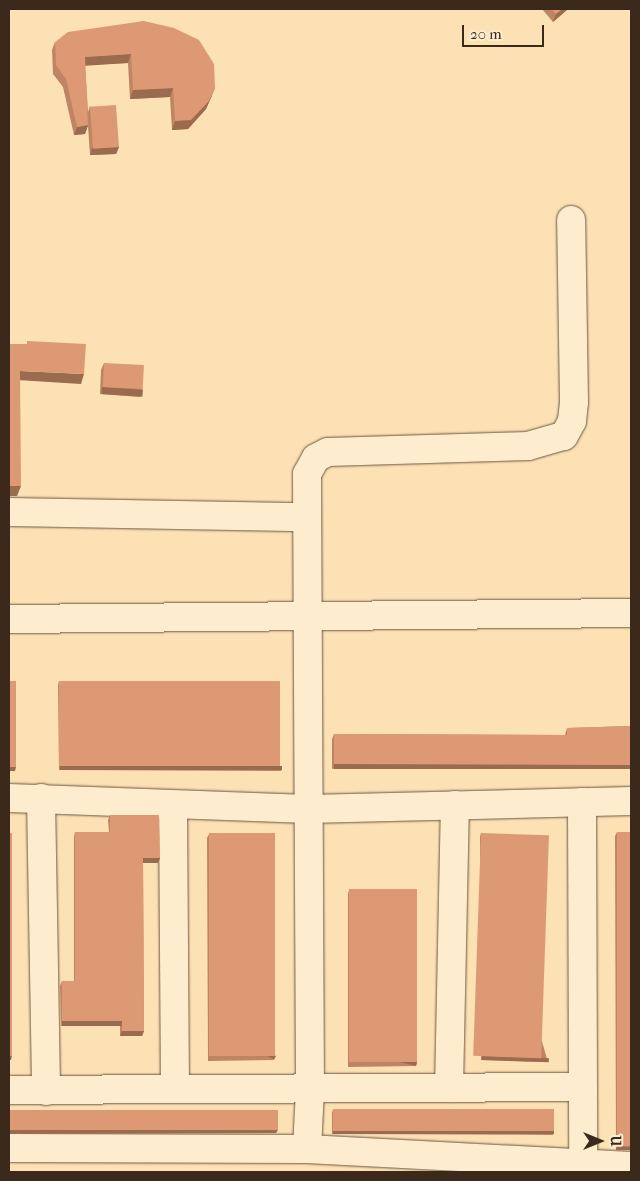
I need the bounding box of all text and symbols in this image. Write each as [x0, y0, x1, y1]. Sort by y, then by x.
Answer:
scale bar [465, 15, 548, 47]
text: 20 m [470, 25, 502, 43]
north arrow [575, 1116, 625, 1166]
text: U [607, 1136, 624, 1146]

